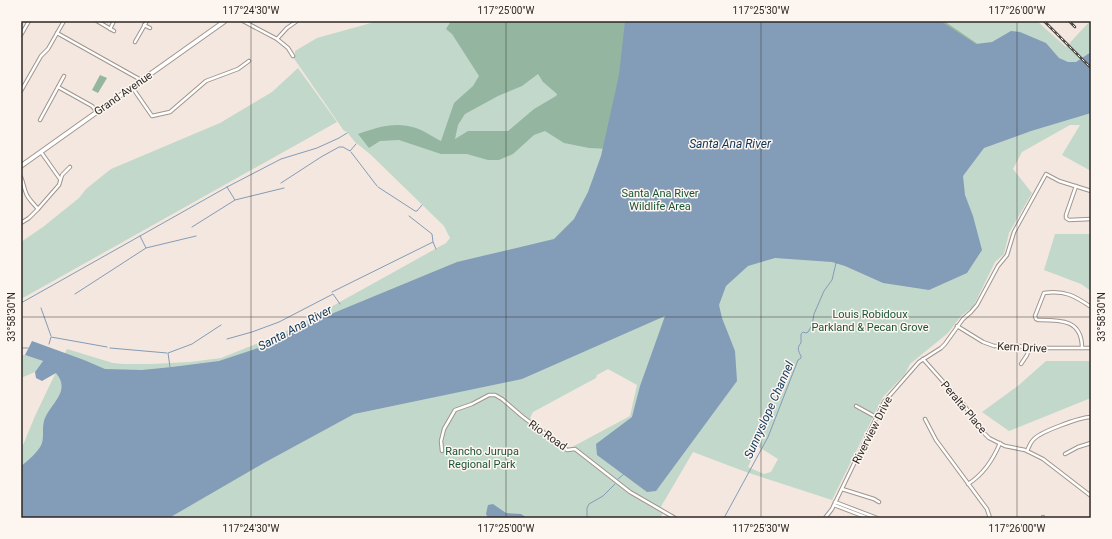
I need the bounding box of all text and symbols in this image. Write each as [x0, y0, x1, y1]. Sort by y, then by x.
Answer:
text: 117°24'30"W [223, 5, 280, 16]
text: 117°25'00"W [478, 5, 535, 16]
text: 117°25'30"W [733, 5, 790, 16]
text: 117°26'00"W [989, 5, 1046, 16]
street label: Grand Avenue [92, 68, 155, 118]
water label: Santa Ana River [689, 137, 772, 151]
park label: Santa Ana River Wildlife Area [621, 187, 699, 213]
text: 33°58'30"N [6, 292, 17, 342]
text: 33°58'30"N [1096, 292, 1107, 342]
water label: Santa Ana River [256, 302, 335, 353]
park label: Louis Robidoux Parkland & Pecan Grove [811, 308, 929, 334]
street label: Kern Drive [997, 340, 1047, 355]
water label: Sunnyslope Channel [741, 359, 797, 461]
street label: Peralta Place [938, 378, 989, 436]
street label: Riverview Drive [850, 394, 895, 466]
street label: Rio Road [526, 418, 569, 453]
park label: Rancho Jurupa Regional Park [445, 445, 519, 471]
text: 117°24'30"W [223, 523, 280, 534]
text: 117°25'00"W [478, 523, 535, 534]
text: 117°25'30"W [733, 523, 790, 534]
text: 117°26'00"W [989, 523, 1046, 534]

